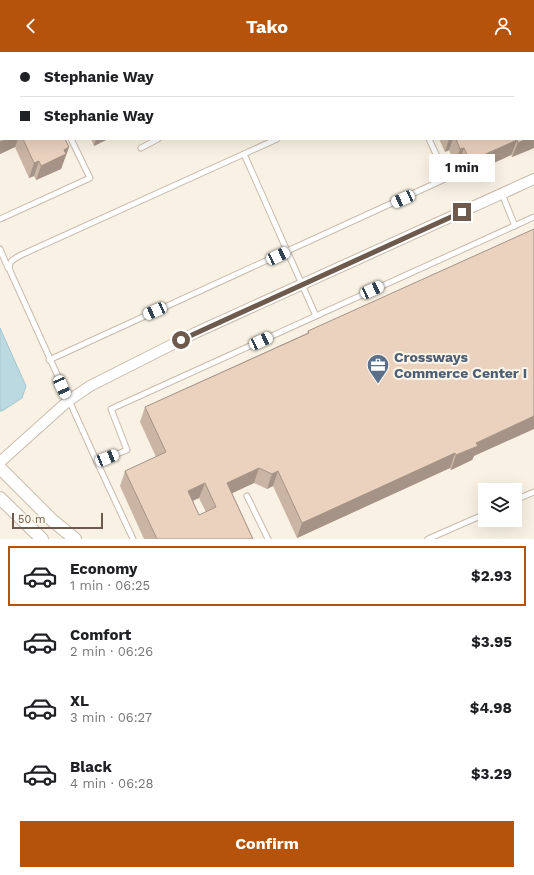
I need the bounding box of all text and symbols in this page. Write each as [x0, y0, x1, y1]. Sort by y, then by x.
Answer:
icon: back [20, 15, 42, 37]
icon: person [492, 15, 514, 37]
text: Tako [246, 16, 288, 37]
text: Stephanie Way [44, 68, 154, 86]
text: Stephanie Way [44, 107, 154, 125]
callout: 1 min [429, 154, 495, 182]
text: 1 min [445, 160, 479, 175]
car [390, 189, 416, 209]
route end [453, 203, 471, 221]
car [265, 245, 291, 267]
car [359, 279, 385, 301]
car [142, 301, 168, 321]
car [248, 330, 274, 352]
route start [172, 331, 190, 349]
place label: Crossways Commerce Center I [394, 349, 527, 381]
office icon: Crossways Commerce Center I [365, 352, 391, 385]
car [52, 374, 72, 400]
car [94, 448, 120, 468]
map controls [478, 483, 522, 527]
button: layers [478, 483, 522, 527]
scale bar [12, 511, 103, 530]
text: 50 m [18, 513, 45, 526]
icon: car [22, 558, 58, 594]
text: Economy [70, 560, 137, 578]
text: $2.93 [471, 567, 512, 585]
text: 1 min · 06:25 [70, 578, 150, 593]
icon: car [22, 624, 58, 660]
text: Comfort [70, 626, 131, 644]
text: $3.95 [471, 633, 512, 651]
text: 2 min · 06:26 [70, 644, 153, 659]
icon: car [22, 690, 58, 726]
text: XL [70, 692, 89, 710]
text: $4.98 [470, 699, 512, 717]
text: 3 min · 06:27 [70, 710, 152, 725]
icon: car [22, 756, 58, 792]
text: Black [70, 758, 112, 776]
text: $3.29 [471, 765, 512, 783]
text: 4 min · 06:28 [70, 776, 154, 791]
button: Confirm [20, 821, 514, 867]

